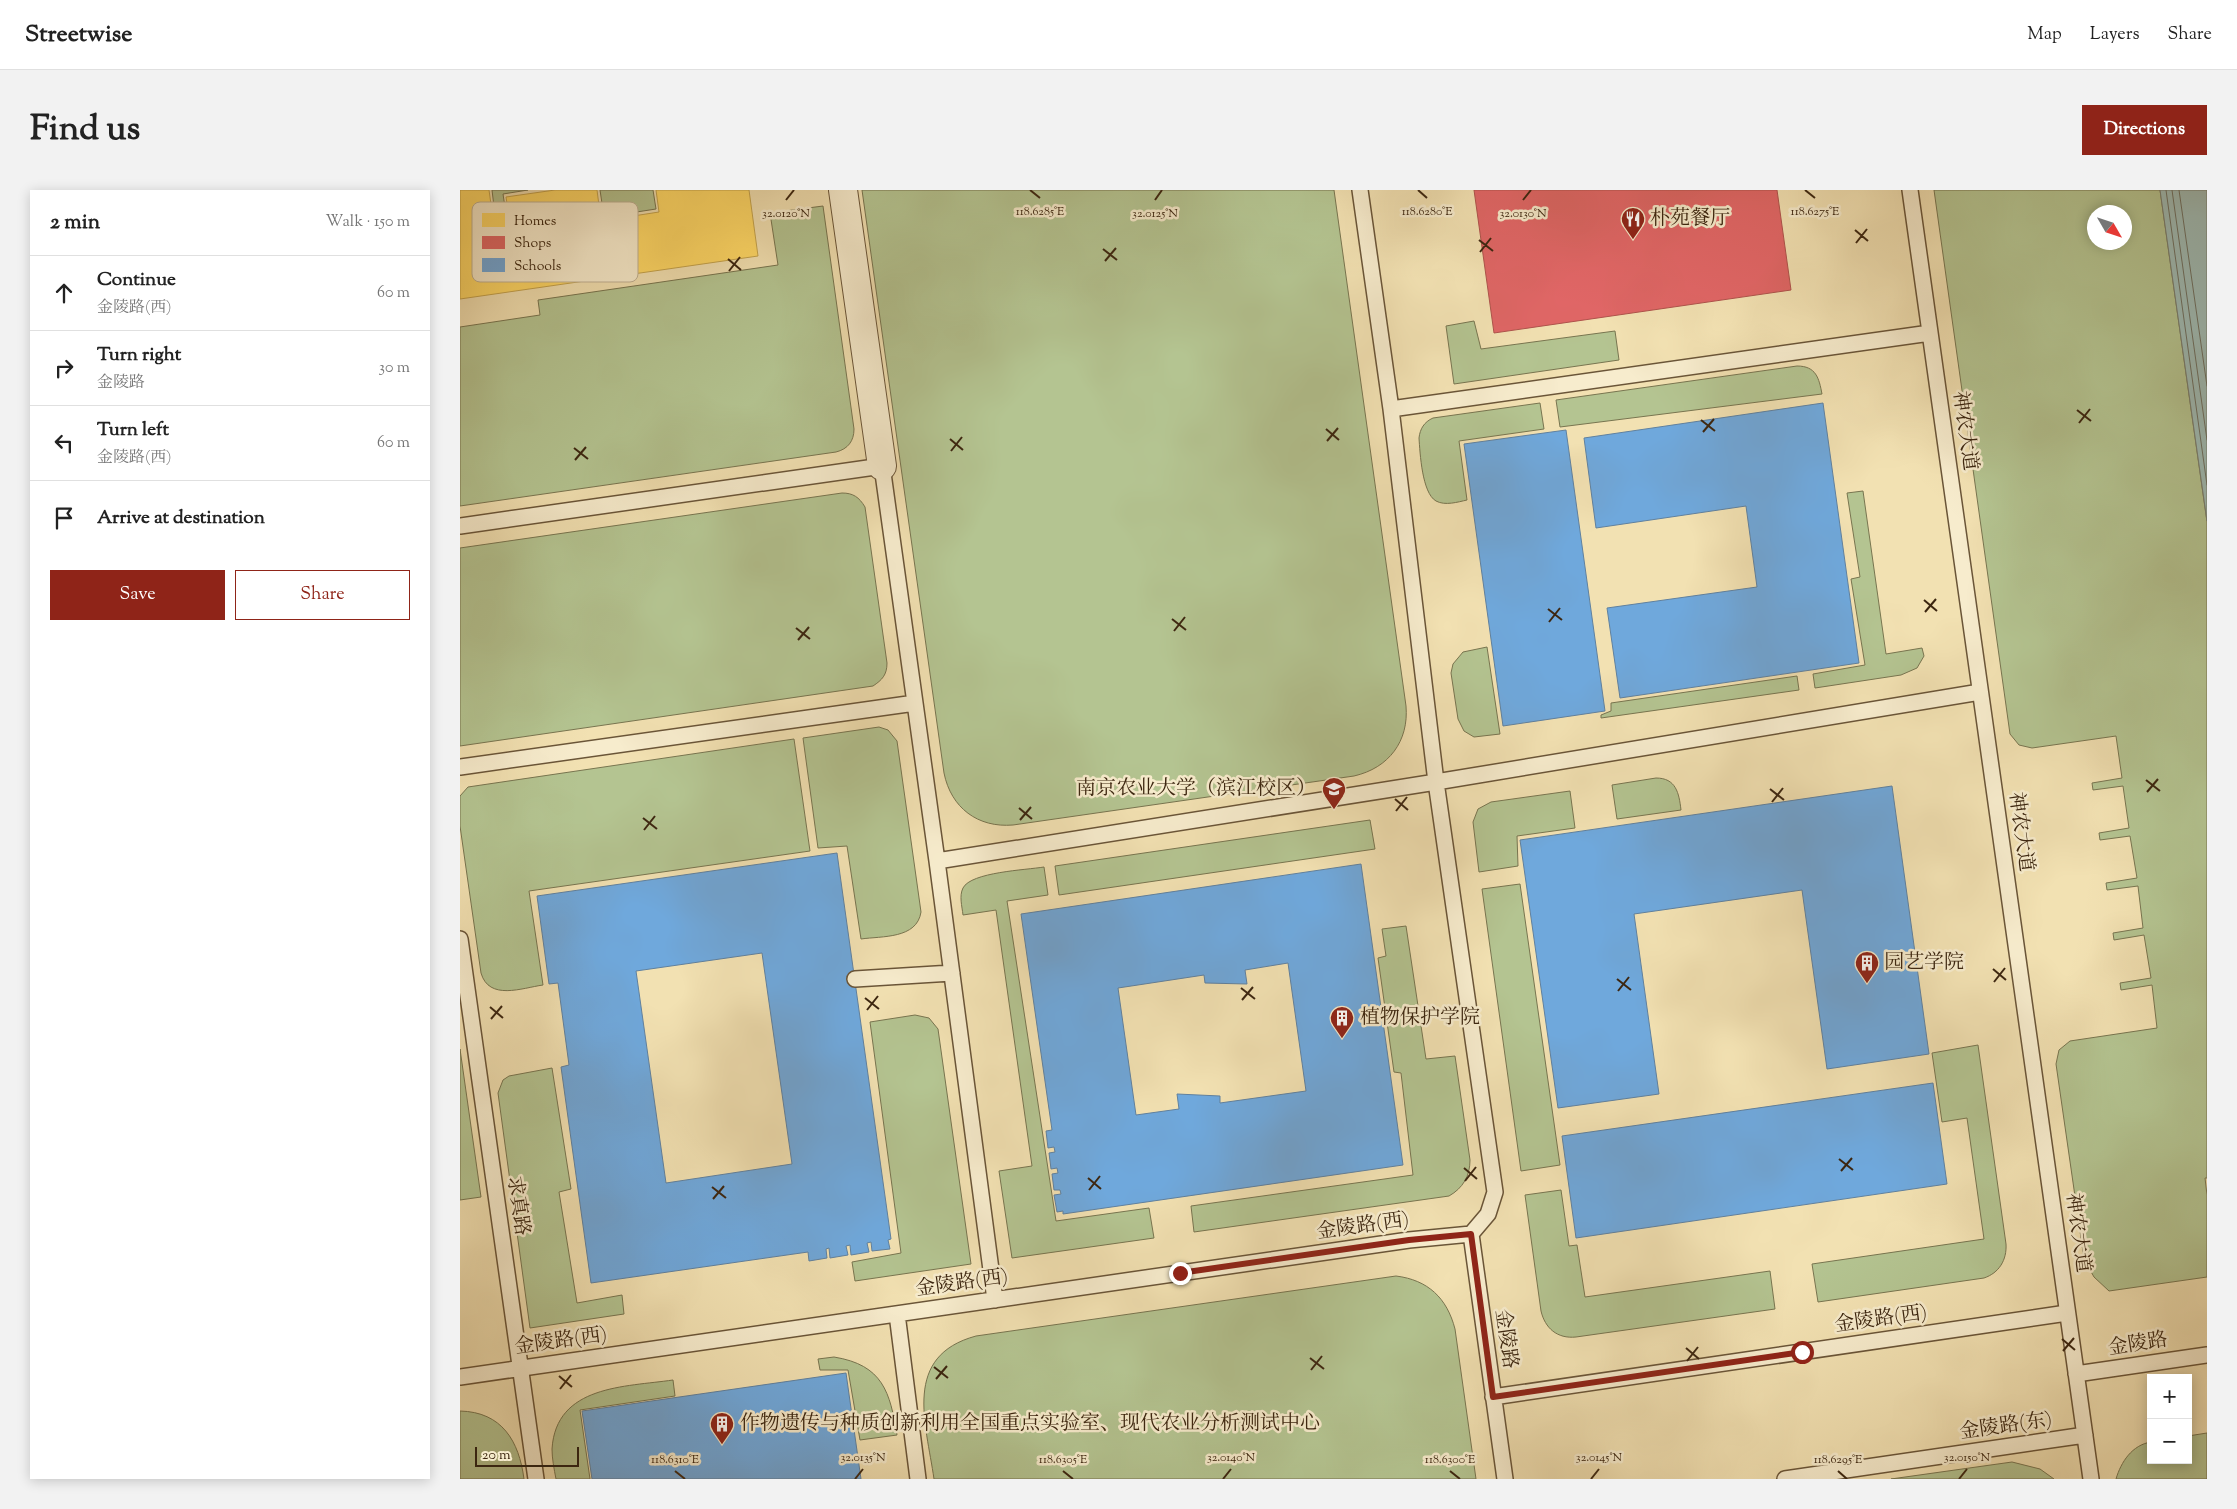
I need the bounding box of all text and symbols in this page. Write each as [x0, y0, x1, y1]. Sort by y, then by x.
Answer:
text: Streetwise [25, 18, 132, 52]
text: Map [2027, 22, 2062, 48]
text: Layers [2090, 22, 2140, 48]
text: Share [2168, 22, 2212, 48]
text: Find us [30, 105, 140, 156]
button: Directions [2082, 105, 2207, 155]
legend [472, 202, 638, 282]
text: 118.6285°E [1016, 203, 1065, 221]
text: 118.6280°E [1402, 203, 1453, 221]
text: 118.6275°E [1791, 203, 1840, 221]
text: 32.0120°N [762, 205, 810, 223]
text: 32.0125°N [1132, 205, 1178, 223]
text: 32.0130°N [1499, 205, 1547, 223]
place label: 朴苑餐厅 [1650, 205, 1730, 234]
north arrow [2087, 205, 2132, 250]
restaurant icon: 朴苑餐厅 [1620, 206, 1646, 240]
text: 2 min [50, 208, 100, 238]
text: Walk · 150 m [326, 211, 410, 234]
text: Homes [514, 212, 556, 232]
text: Shops [514, 234, 551, 254]
text: Schools [514, 257, 561, 277]
text: Continue [97, 267, 176, 294]
icon: ahead [50, 279, 78, 307]
text: 60 m [377, 282, 410, 305]
text: 金陵路(西) [97, 297, 171, 320]
text: Turn right [97, 342, 181, 369]
icon: right [50, 354, 78, 382]
text: 30 m [379, 357, 410, 380]
text: 金陵路 [97, 372, 145, 395]
street label: 神农大道 [1944, 389, 1984, 473]
text: Turn left [97, 417, 169, 444]
icon: left [50, 429, 78, 457]
text: 60 m [377, 432, 410, 455]
text: 金陵路(西) [97, 447, 171, 470]
icon: arrive [50, 504, 78, 532]
text: Arrive at destination [97, 505, 265, 532]
button: Save [50, 570, 225, 620]
button: Share [235, 570, 410, 620]
place label: 南京农业大学（滨江校区） [1076, 775, 1316, 804]
school or university icon: 南京农业大学（滨江校区） [1321, 776, 1347, 810]
street label: 神农大道 [2000, 790, 2040, 874]
place label: 园艺学院 [1884, 949, 1964, 978]
building icon: 园艺学院 [1854, 950, 1880, 984]
place label: 植物保护学院 [1360, 1004, 1480, 1033]
building icon: 植物保护学院 [1329, 1005, 1355, 1039]
street label: 求真路 [498, 1174, 536, 1238]
street label: 神农大道 [2057, 1191, 2097, 1275]
street label: 金陵路(西) [1315, 1206, 1411, 1248]
route end [1169, 1262, 1192, 1285]
street label: 金陵路(西) [914, 1263, 1010, 1305]
street label: 金陵路(西) [1833, 1299, 1929, 1341]
street label: 金陵路 [1486, 1307, 1524, 1371]
street label: 金陵路(西) [513, 1321, 609, 1363]
street label: 金陵路 [2106, 1326, 2170, 1364]
route start [1791, 1341, 1814, 1364]
map controls [2147, 1374, 2192, 1464]
button: + [2147, 1374, 2192, 1419]
street label: 金陵路(东) [1958, 1406, 2054, 1448]
place label: 作物遗传与种质创新利用全国重点实验室、现代农业分析测试中心 [740, 1410, 1320, 1439]
building icon: 作物遗传与种质创新利用全国重点实验室、现代农业分析测试中心 [709, 1411, 735, 1445]
button: − [2147, 1419, 2192, 1464]
scale bar [475, 1444, 579, 1467]
text: 20 m [482, 1446, 511, 1466]
text: 32.0135°N [840, 1449, 886, 1467]
text: 32.0140°N [1207, 1449, 1256, 1467]
text: 32.0145°N [1576, 1449, 1623, 1467]
text: 32.0150°N [1944, 1449, 1991, 1467]
text: 118.6310°E [651, 1451, 700, 1469]
text: 118.6305°E [1039, 1451, 1088, 1469]
text: 118.6300°E [1425, 1451, 1476, 1469]
text: 118.6295°E [1814, 1451, 1863, 1469]

